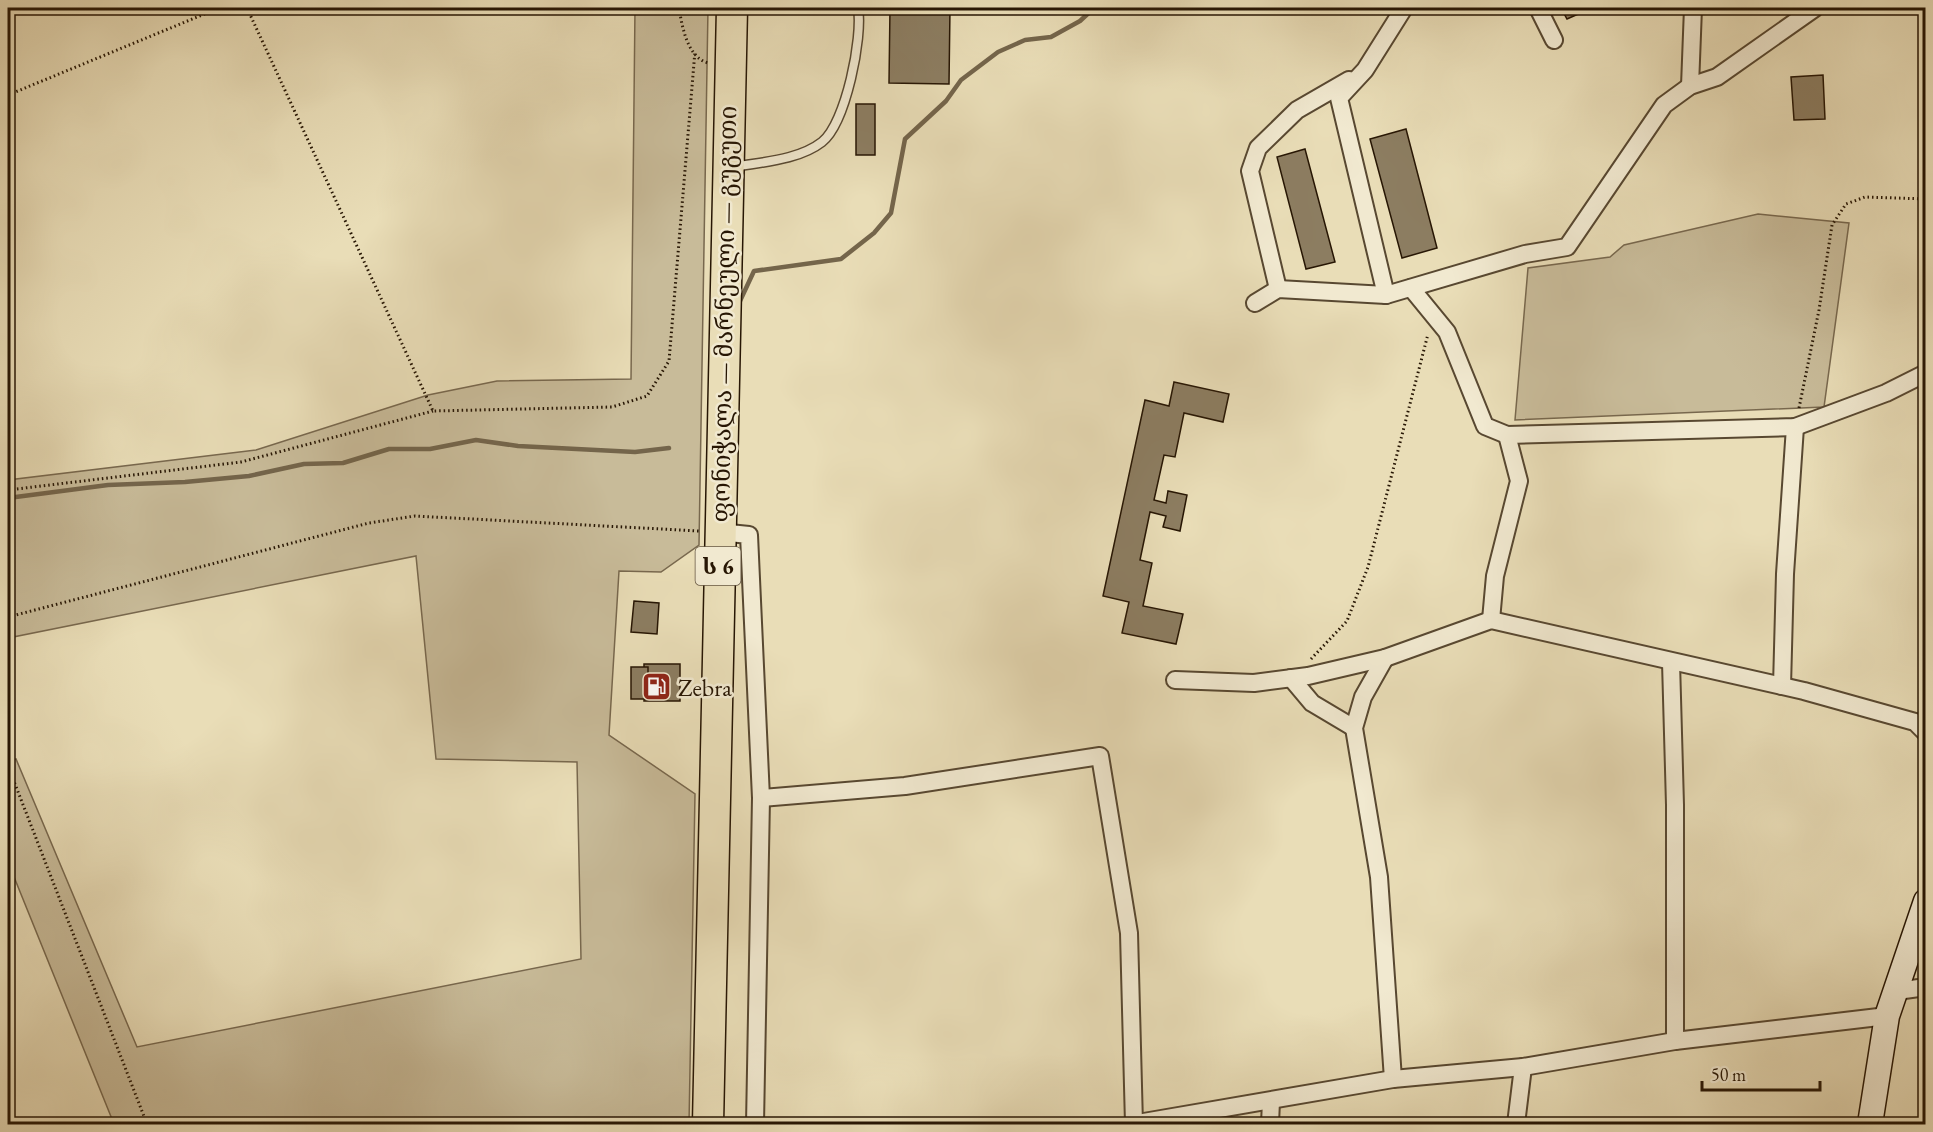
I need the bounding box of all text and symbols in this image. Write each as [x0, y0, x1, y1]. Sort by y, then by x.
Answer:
street label: ფონიჭალა — მარნეული — გუგუთი [705, 105, 743, 523]
road number: ს 6 [696, 547, 740, 585]
fuel station icon: Zebra [641, 671, 673, 703]
place label: Zebra [678, 672, 732, 703]
scale bar [1702, 1054, 1820, 1092]
text: 50 m [1711, 1063, 1746, 1086]

